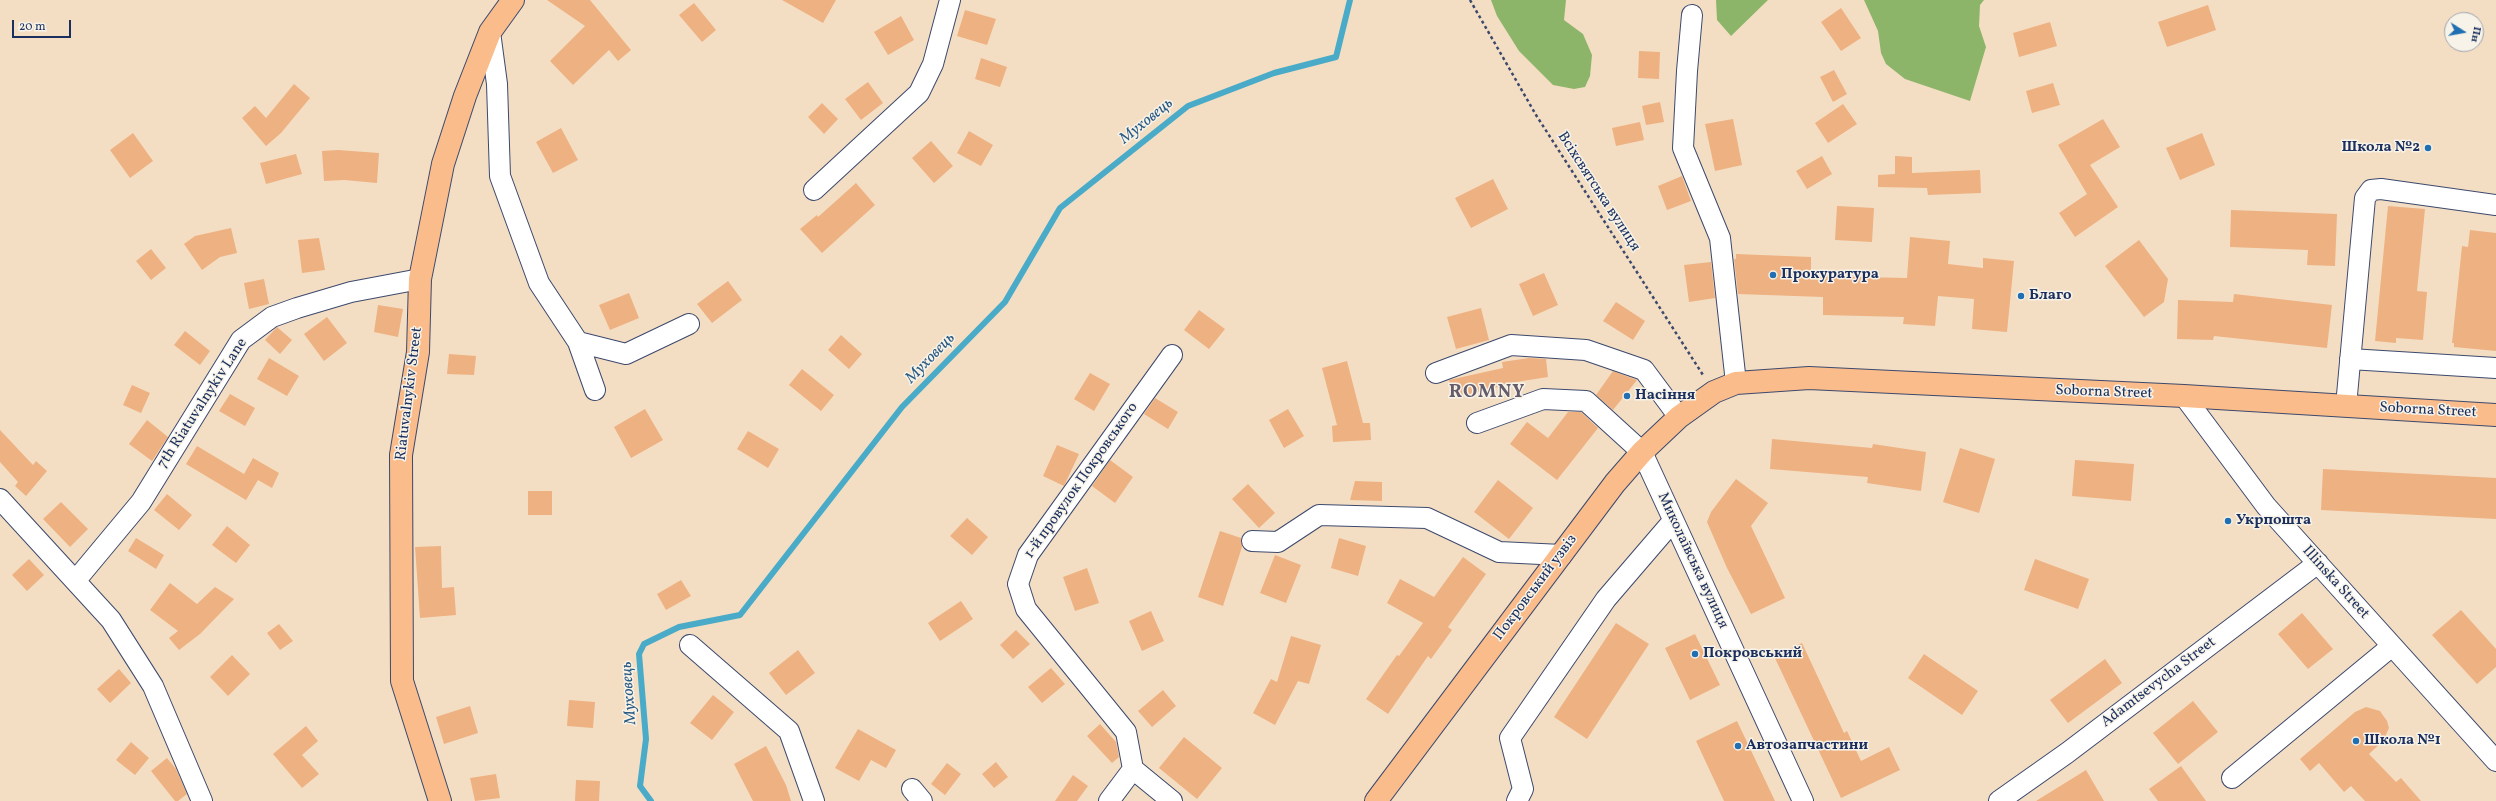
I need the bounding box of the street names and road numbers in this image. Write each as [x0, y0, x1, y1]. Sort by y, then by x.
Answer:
street label: Всіхсвятська вулиця [1553, 129, 1643, 255]
street label: Riatuvalnykiv Street [393, 326, 427, 462]
street label: 7th Riatuvalnykiv Lane [154, 335, 252, 473]
street label: Soborna Street [2055, 382, 2153, 404]
street label: Soborna Street [2379, 399, 2477, 423]
street label: 1-й провулок Покровського [1021, 400, 1143, 562]
street label: Миколаївська вулиця [1653, 490, 1731, 632]
street label: Покровський узвіз [1490, 532, 1582, 644]
street label: Illinska Street [2297, 543, 2373, 623]
street label: Adamtsevycha Street [2098, 634, 2220, 732]

